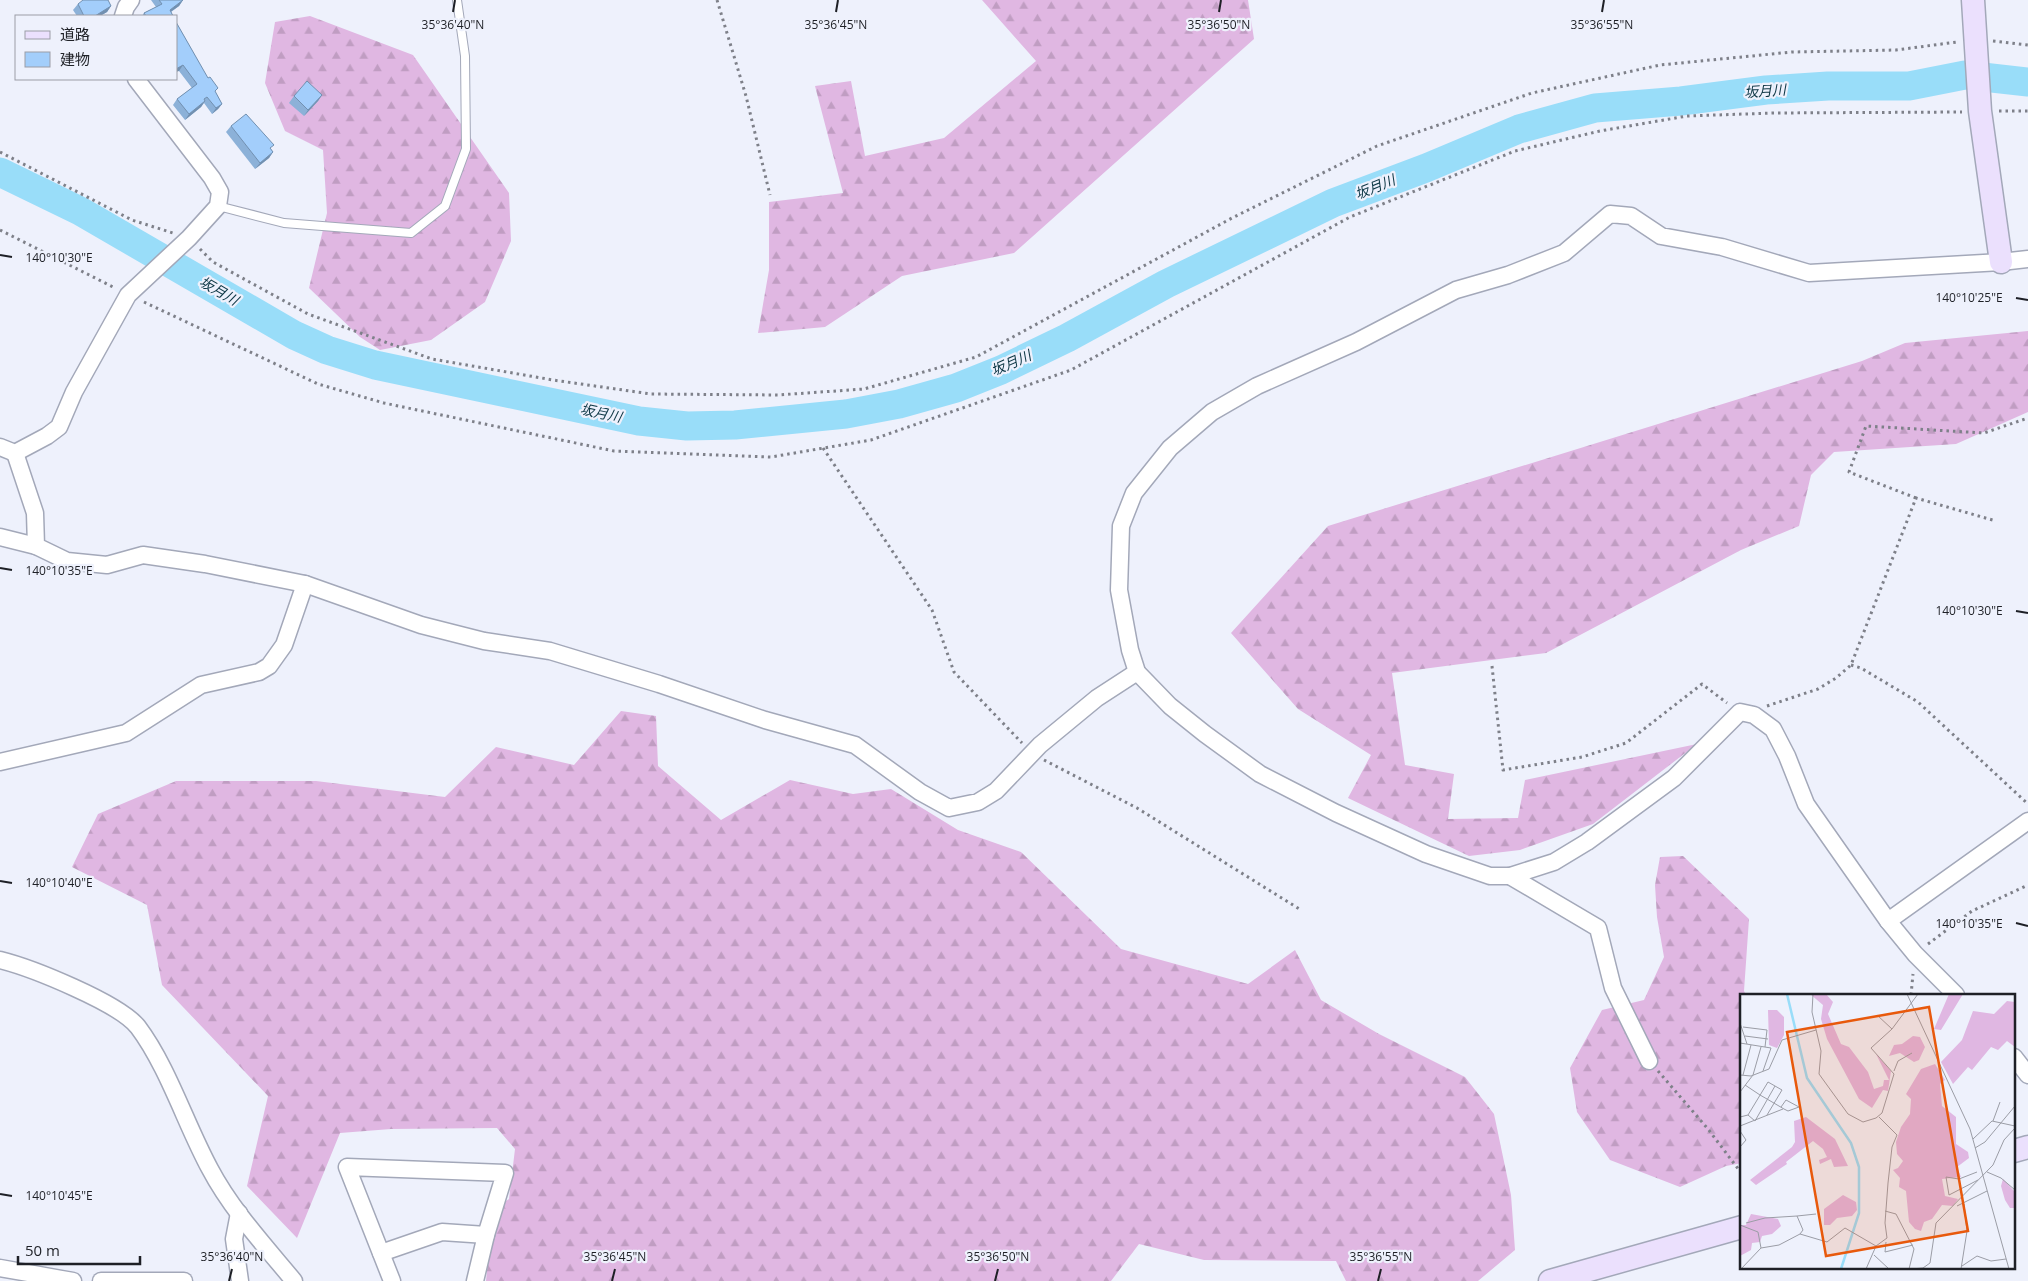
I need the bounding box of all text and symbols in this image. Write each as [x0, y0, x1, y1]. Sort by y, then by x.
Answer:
legend [15, 15, 178, 80]
text: 35°36'40"N [422, 16, 484, 33]
text: 35°36'45"N [805, 16, 867, 33]
text: 35°36'50"N [1188, 16, 1250, 33]
text: 35°36'55"N [1571, 16, 1633, 33]
text: 道路 [60, 24, 90, 44]
text: 建物 [60, 49, 90, 69]
water label: 坂月川 [1743, 79, 1789, 101]
water label: 坂月川 [1352, 169, 1400, 203]
text: 140°10'30"E [25, 249, 93, 266]
water label: 坂月川 [196, 272, 244, 310]
text: 140°10'25"E [1935, 289, 2003, 306]
water label: 坂月川 [988, 345, 1036, 380]
water label: 坂月川 [579, 399, 626, 427]
text: 140°10'35"E [25, 562, 93, 579]
text: 140°10'30"E [1935, 602, 2003, 619]
text: 140°10'40"E [25, 874, 93, 891]
text: 140°10'35"E [1935, 915, 2003, 932]
inset map [1740, 994, 2016, 1268]
text: 140°10'45"E [25, 1187, 93, 1204]
scale bar [18, 1234, 140, 1266]
text: 50 m [25, 1240, 60, 1260]
text: 35°36'40"N [201, 1248, 263, 1265]
text: 35°36'45"N [584, 1248, 646, 1265]
text: 35°36'50"N [967, 1248, 1029, 1265]
text: 35°36'55"N [1350, 1248, 1412, 1265]

